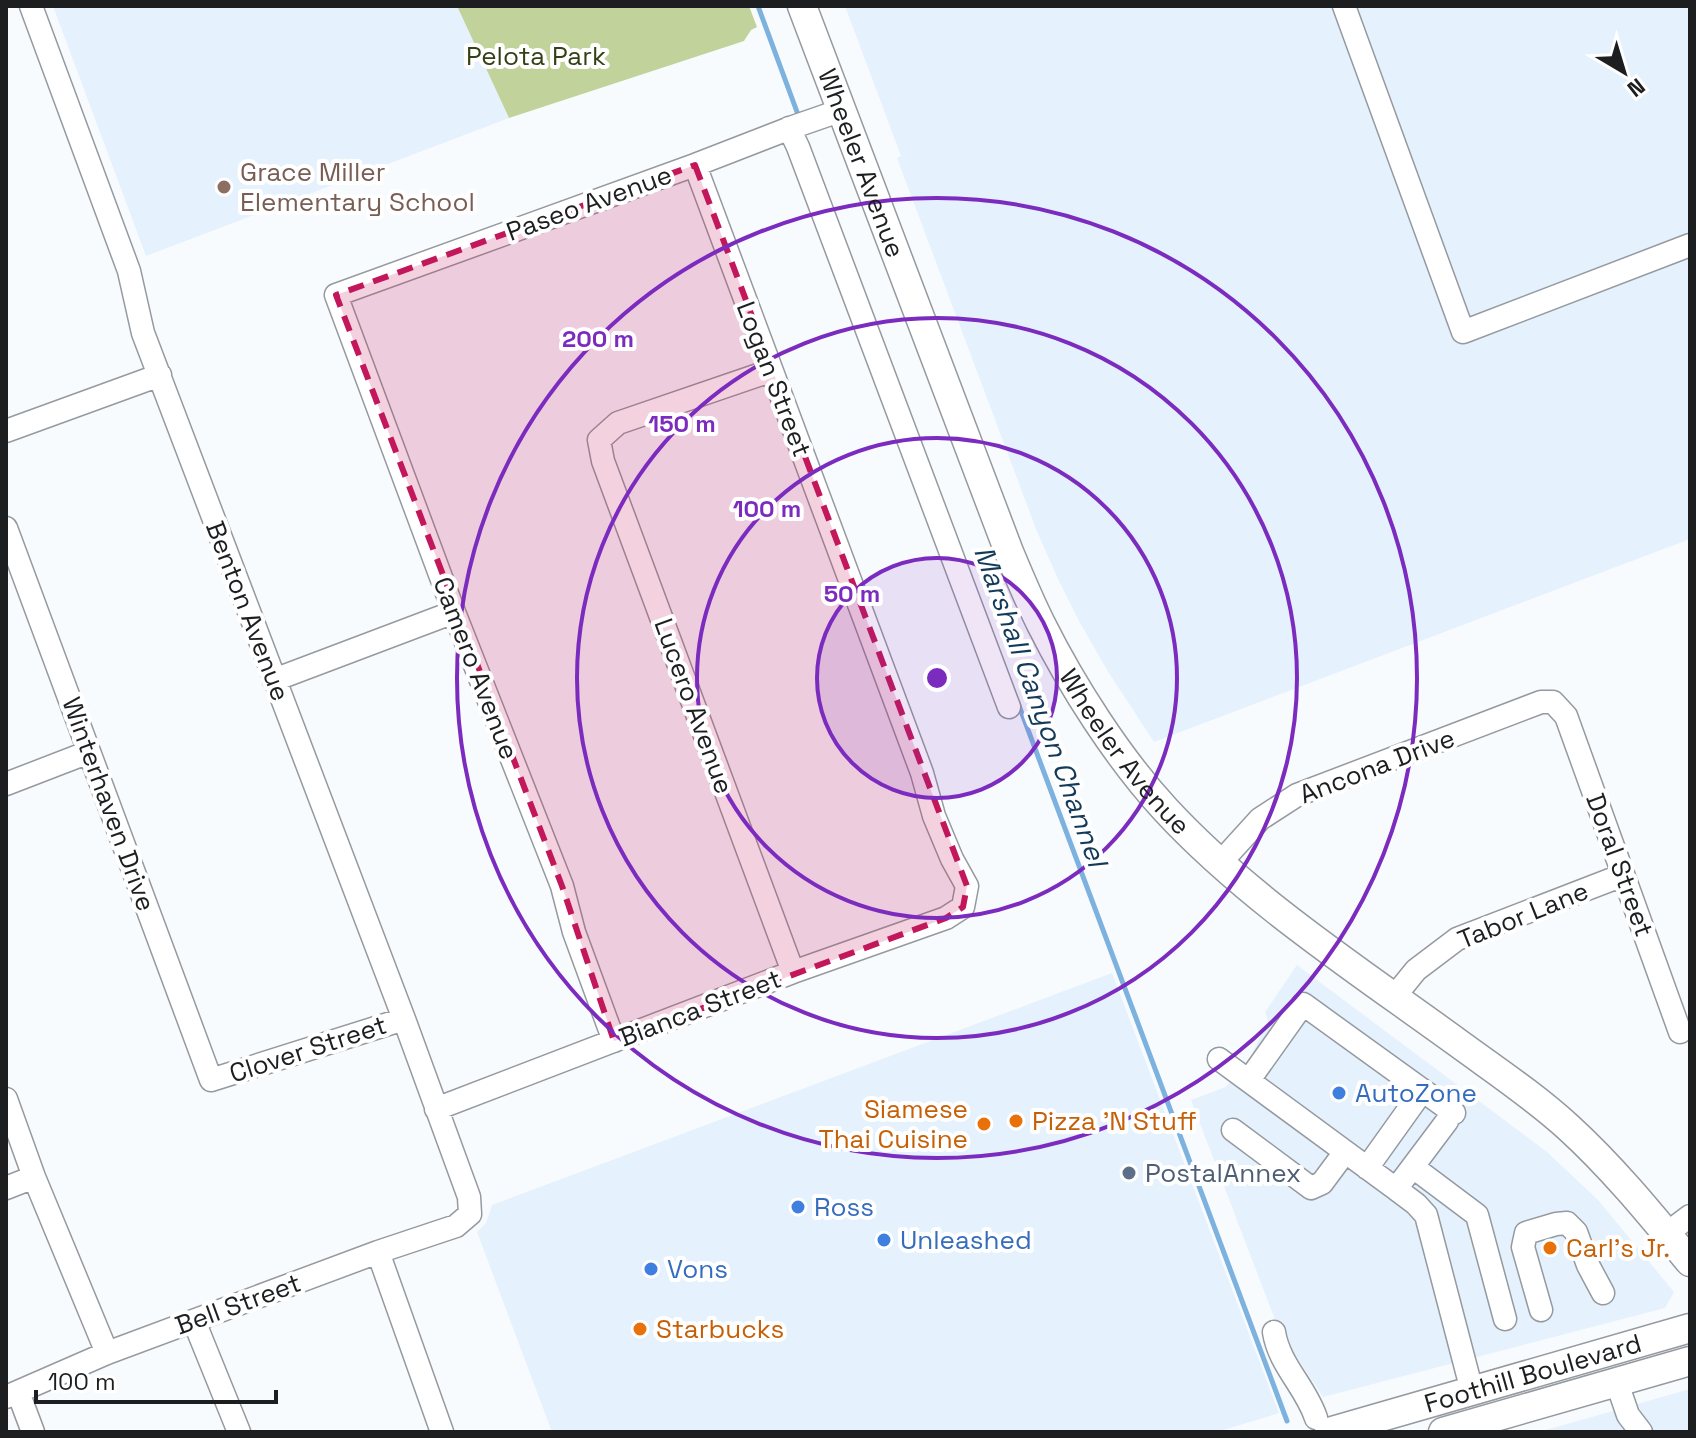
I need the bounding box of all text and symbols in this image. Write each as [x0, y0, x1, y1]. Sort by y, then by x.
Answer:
north arrow [1584, 32, 1664, 112]
park label: Pelota Park [466, 39, 606, 73]
street label: Wheeler Avenue [810, 64, 913, 262]
text: N [1622, 72, 1651, 103]
place label: Grace Miller Elementary School [240, 155, 475, 219]
street label: Paseo Avenue [502, 157, 676, 249]
marker: Grace Miller Elementary School [215, 178, 233, 196]
street label: Logan Street [729, 296, 819, 462]
text: 200 m [562, 323, 634, 354]
text: 150 m [648, 408, 716, 439]
text: 100 m [733, 493, 801, 524]
street label: Benton Avenue [198, 516, 298, 706]
water label: Marshall Canyon Channel [966, 541, 1117, 874]
street label: Camero Avenue [426, 572, 526, 764]
text: 50 m [824, 578, 880, 609]
street label: Lucero Avenue [646, 613, 742, 799]
street label: Wheeler Avenue [1052, 662, 1198, 842]
centre of rings [923, 664, 951, 692]
street label: Winterhaven Drive [54, 692, 164, 916]
street label: Ancona Drive [1294, 721, 1460, 811]
street label: Doral Street [1578, 789, 1662, 941]
street label: Tabor Lane [1453, 873, 1593, 957]
street label: Bianca Street [614, 961, 786, 1055]
street label: Clover Street [225, 1008, 391, 1090]
place label: AutoZone [1355, 1076, 1477, 1110]
marker: AutoZone [1330, 1084, 1348, 1102]
place label: Siamese Thai Cuisine [818, 1092, 968, 1156]
place label: Pizza 'N Stuff [1032, 1104, 1197, 1138]
marker: Pizza 'N Stuff [1007, 1112, 1025, 1130]
marker: Siamese Thai Cuisine [975, 1115, 993, 1133]
place label: PostalAnnex [1145, 1156, 1301, 1190]
marker: PostalAnnex [1120, 1164, 1138, 1182]
place label: Ross [814, 1190, 874, 1224]
marker: Ross [789, 1198, 807, 1216]
place label: Unleashed [900, 1223, 1032, 1257]
marker: Unleashed [875, 1231, 893, 1249]
place label: Carl's Jr. [1566, 1231, 1670, 1265]
marker: Carl's Jr. [1541, 1239, 1559, 1257]
place label: Vons [667, 1252, 728, 1286]
marker: Vons [642, 1260, 660, 1278]
street label: Bell Street [170, 1266, 306, 1342]
place label: Starbucks [656, 1312, 784, 1346]
marker: Starbucks [631, 1320, 649, 1338]
street label: Foothill Boulevard [1420, 1326, 1645, 1421]
scale bar [36, 1354, 276, 1404]
text: 100 m [48, 1366, 116, 1397]

